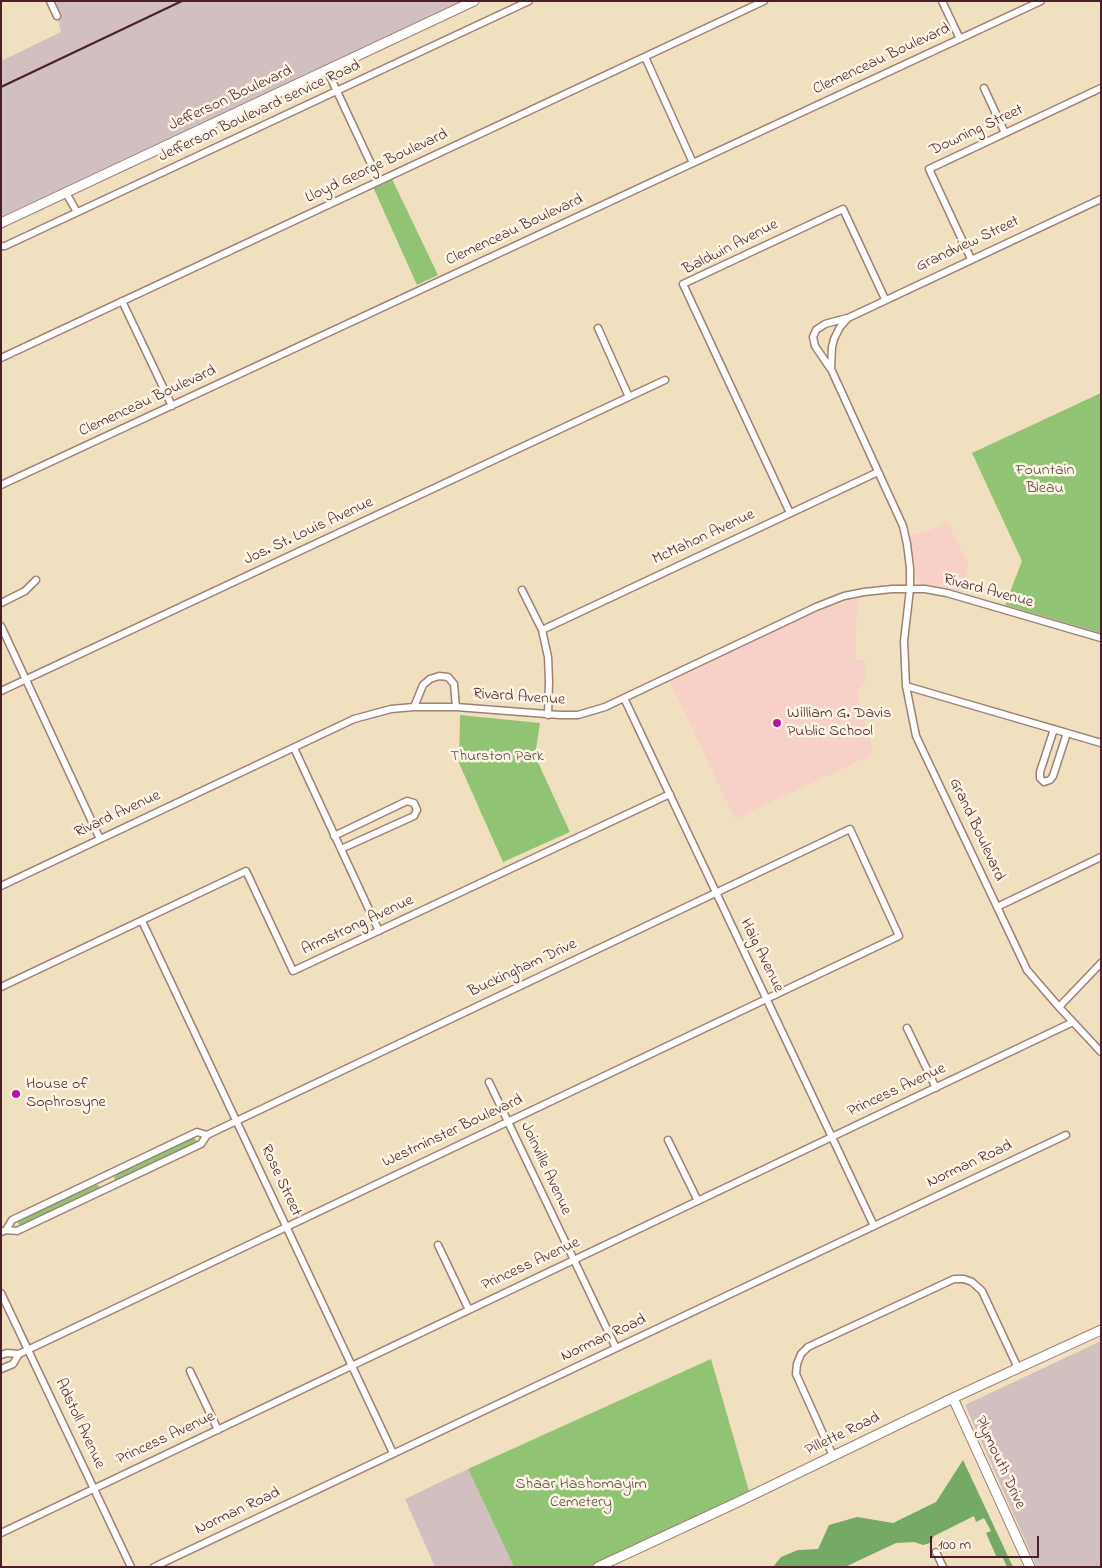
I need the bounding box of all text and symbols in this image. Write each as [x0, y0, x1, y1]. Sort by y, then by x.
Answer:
street label: Clemenceau Boulevard [810, 20, 954, 100]
street label: Jefferson Boulevard service Road [156, 57, 364, 167]
street label: Jefferson Boulevard [166, 62, 296, 136]
street label: Downing Street [927, 101, 1027, 161]
street label: Lloyd George Boulevard [303, 126, 451, 208]
street label: Clemenceau Boulevard [443, 191, 587, 271]
street label: Grandview Street [913, 213, 1023, 277]
street label: Baldwin Avenue [680, 216, 782, 280]
street label: Clemenceau Boulevard [76, 362, 220, 442]
park label: Fountain Bleau [1015, 461, 1075, 499]
street label: Jos. St. Louis Avenue [241, 494, 377, 570]
street label: McMahon Avenue [650, 506, 758, 570]
street label: Rivard Avenue [941, 571, 1035, 613]
street label: Rivard Avenue [472, 685, 566, 711]
place label: William G. Davis Public School [787, 704, 891, 742]
marker: William G. Davis Public School [771, 717, 783, 729]
park label: Thurston Park [450, 747, 544, 767]
street label: Grand Boulevard [944, 775, 1008, 885]
street label: Rivard Avenue [72, 787, 164, 843]
street label: Armstrong Avenue [299, 892, 417, 960]
street label: Haig Avenue [735, 916, 787, 996]
street label: Buckingham Drive [466, 935, 580, 1003]
street label: Princess Avenue [845, 1060, 949, 1122]
place label: House of Sophrosyne [26, 1075, 106, 1113]
marker: House of Sophrosyne [10, 1088, 22, 1100]
street label: Westminster Boulevard [380, 1091, 526, 1173]
street label: Joinville Avenue [515, 1119, 575, 1219]
street label: Norman Road [924, 1137, 1016, 1193]
street label: Rose Street [255, 1142, 305, 1220]
street label: Princess Avenue [479, 1234, 583, 1296]
street label: Norman Road [558, 1311, 650, 1367]
street label: Adstoll Avenue [50, 1376, 108, 1472]
street label: Princess Avenue [114, 1408, 218, 1470]
street label: Pillette Road [803, 1409, 883, 1461]
street label: Plymouth Drive [969, 1414, 1029, 1512]
park label: Shaar Hashomayim Cemetery [515, 1475, 647, 1513]
street label: Norman Road [192, 1484, 284, 1540]
scale bar [932, 1526, 1041, 1558]
text: 100 m [938, 1534, 971, 1556]

